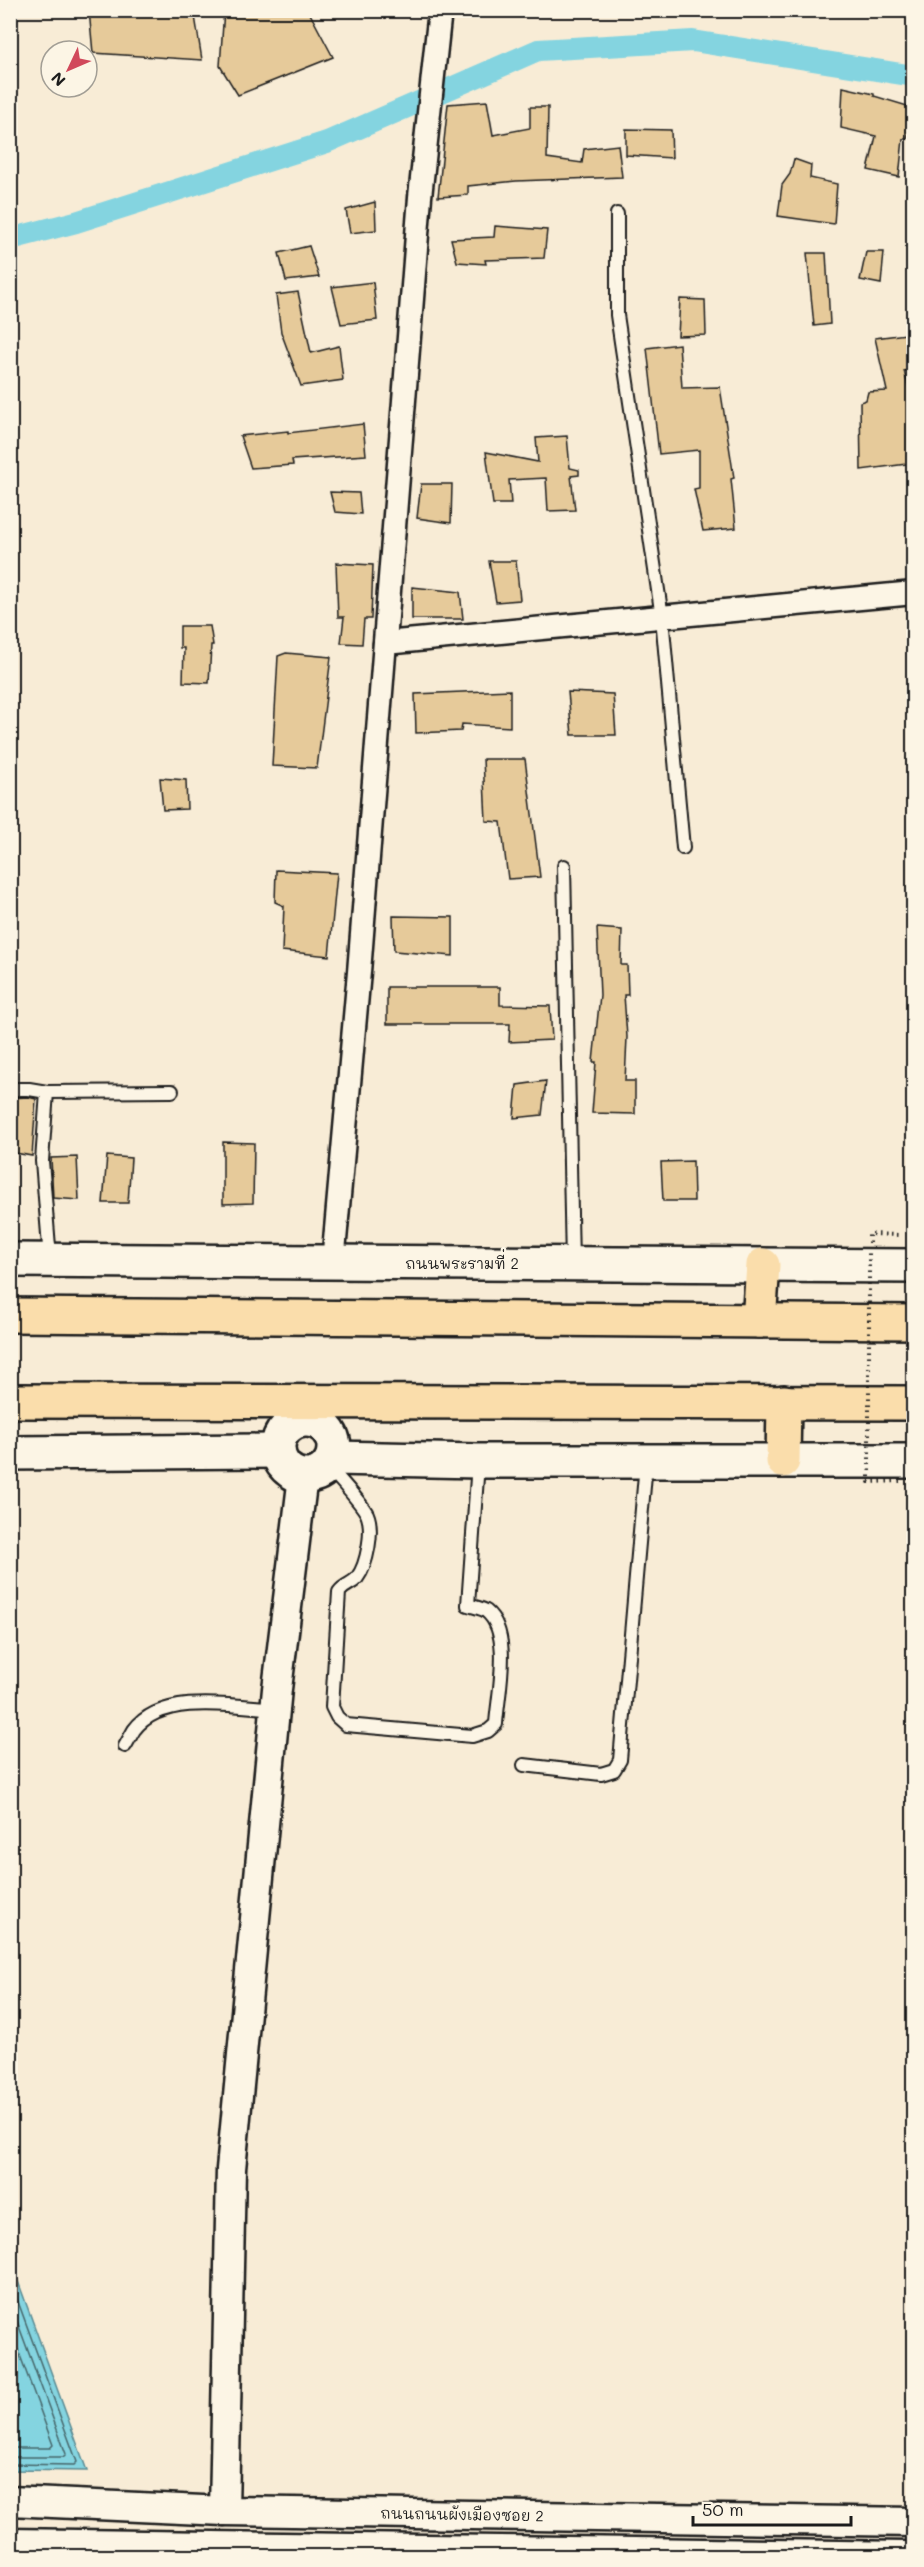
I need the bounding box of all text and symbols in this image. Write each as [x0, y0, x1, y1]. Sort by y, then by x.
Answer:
north arrow [39, 39, 99, 99]
text: N [46, 68, 70, 91]
street label: ถนนพระรามที่ 2 [405, 1248, 519, 1273]
scale bar [693, 2489, 850, 2527]
text: 50 m [702, 2497, 744, 2521]
street label: ถนนถนนผังเมืองซอย 2 [380, 2502, 544, 2525]

